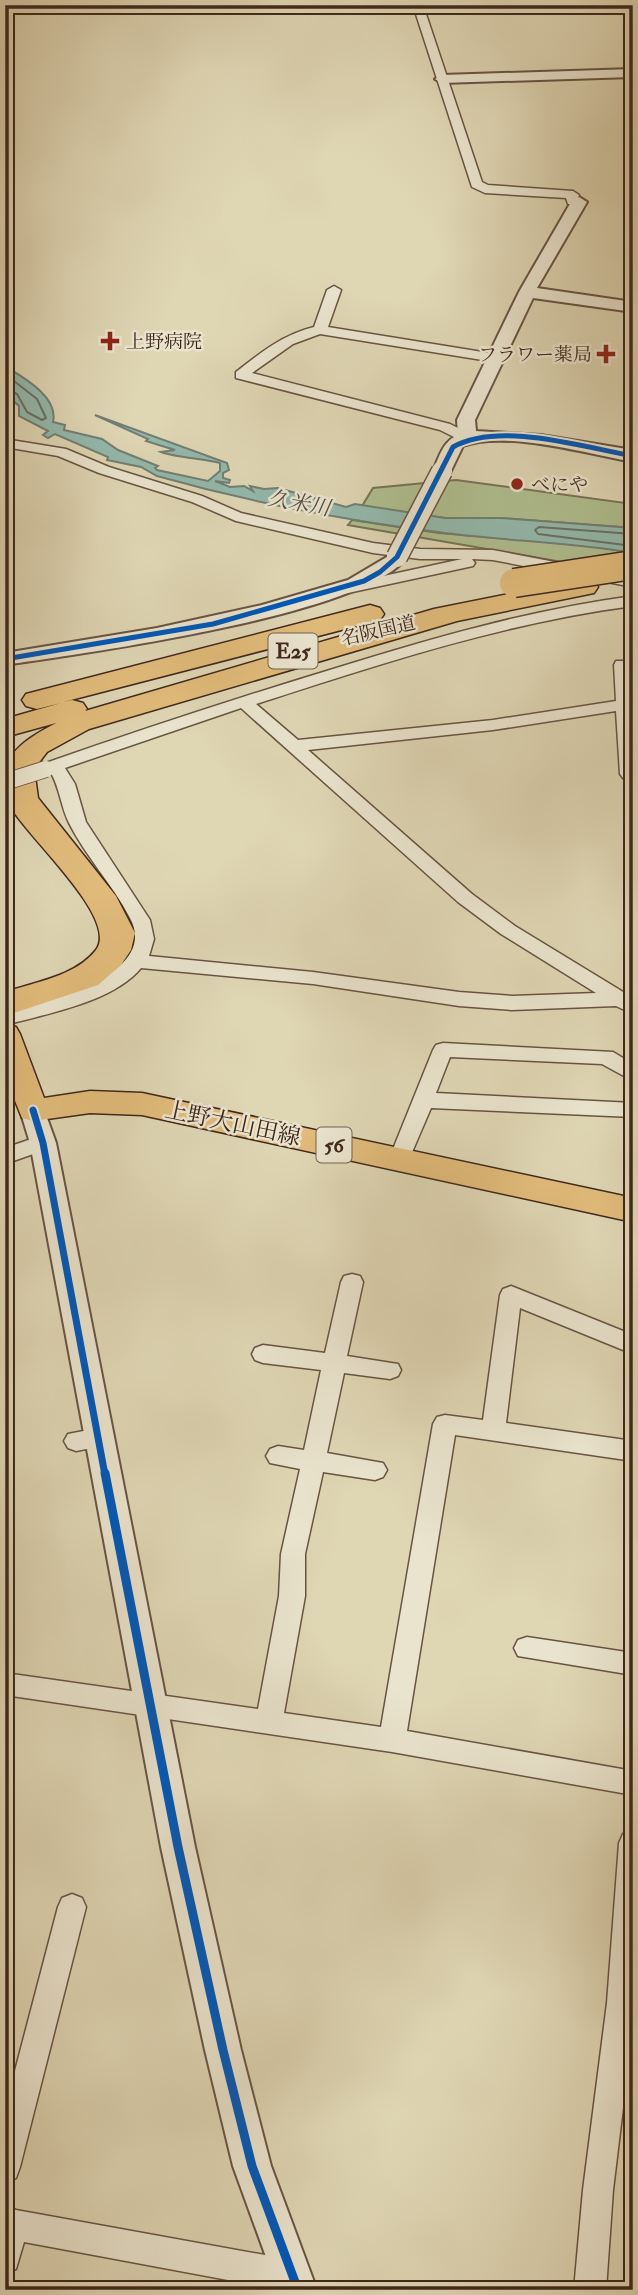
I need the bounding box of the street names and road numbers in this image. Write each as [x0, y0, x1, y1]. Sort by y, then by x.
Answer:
street label: 名阪国道 [338, 611, 418, 651]
road number: E25 [268, 634, 318, 668]
street label: 上野大山田線 [162, 1095, 303, 1152]
road number: 56 [316, 1128, 352, 1162]

